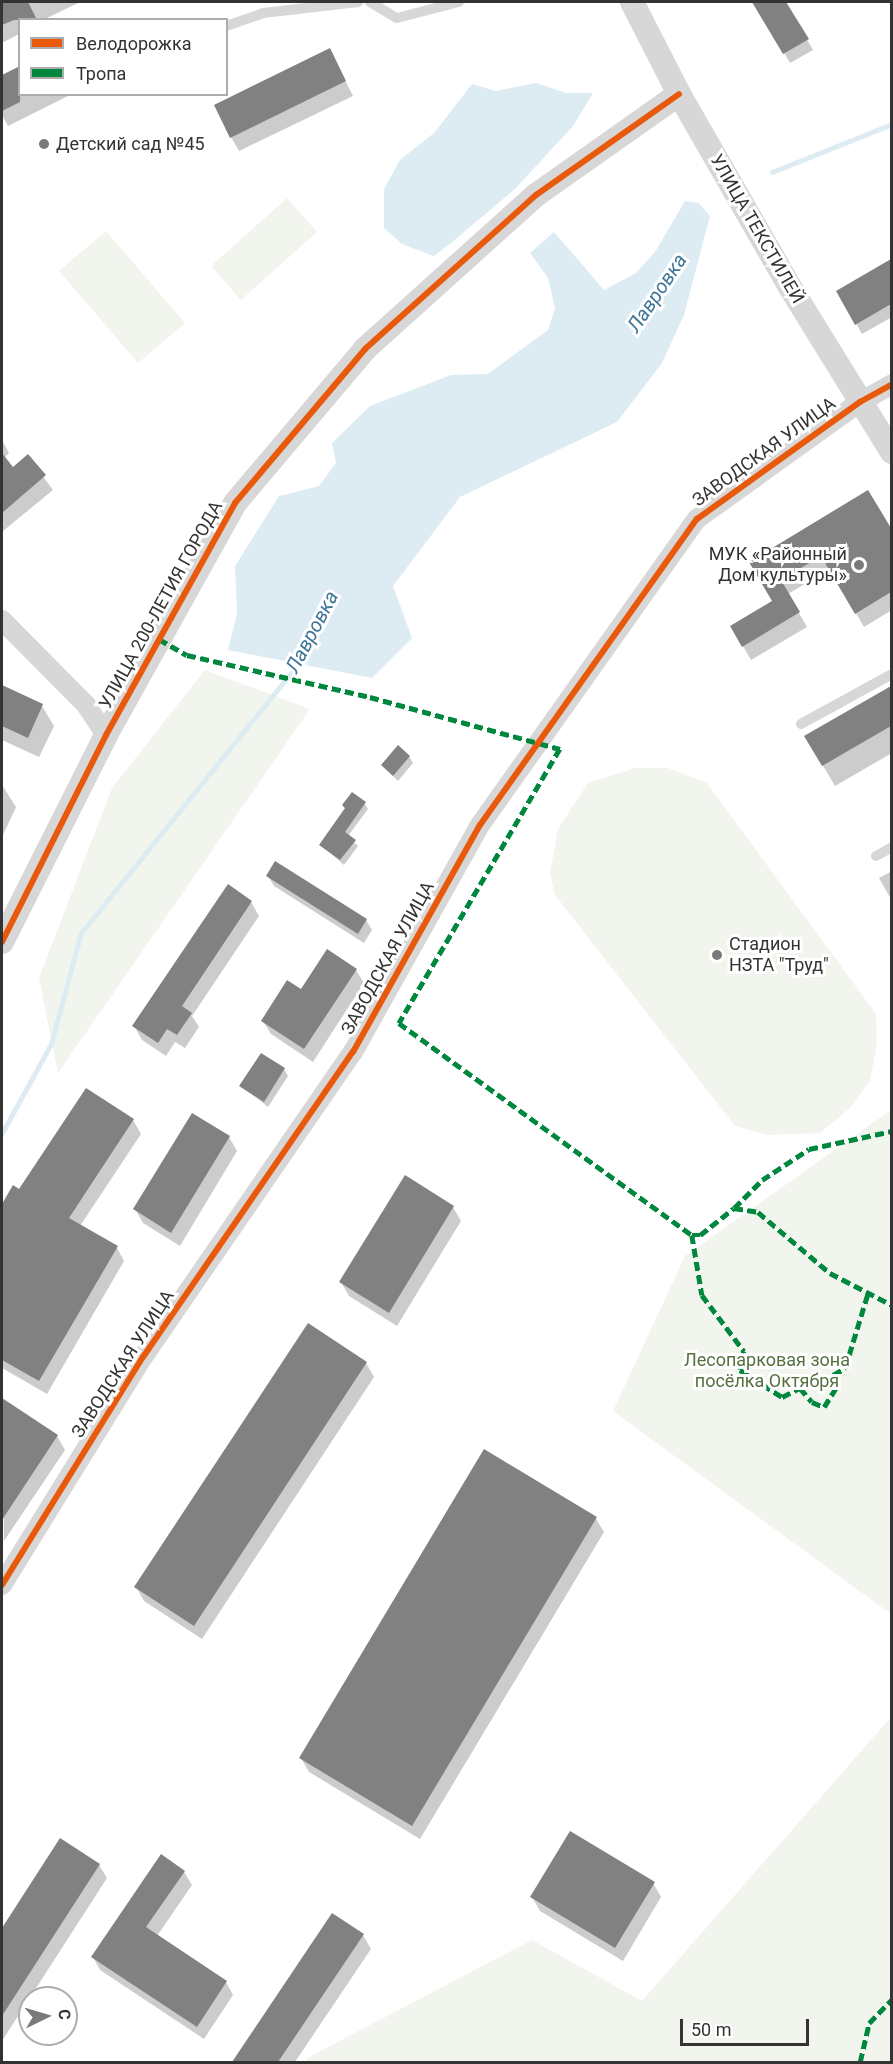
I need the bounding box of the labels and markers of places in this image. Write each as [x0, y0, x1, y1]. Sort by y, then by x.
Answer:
place label: Детский сад №45 [56, 133, 205, 155]
marker: Детский сад №45 [37, 137, 51, 151]
place label: МУК «Районный Дом культуры» [709, 544, 847, 586]
marker: МУК «Районный Дом культуры» [852, 558, 866, 572]
place label: Стадион НЗТА "Труд" [729, 934, 829, 976]
marker: Стадион НЗТА "Труд" [710, 948, 724, 962]

